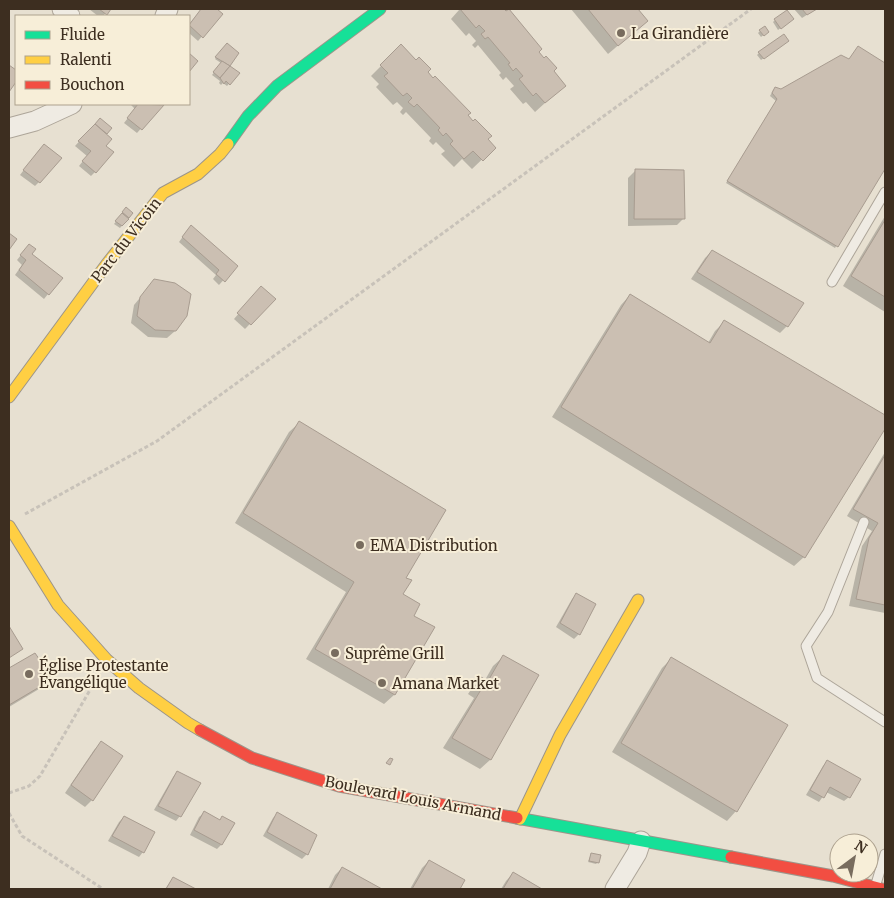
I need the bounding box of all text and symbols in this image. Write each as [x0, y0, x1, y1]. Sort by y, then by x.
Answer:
legend [15, 15, 190, 105]
place label: La Girandière [631, 24, 729, 43]
text: Fluide [60, 25, 105, 44]
marker: La Girandière [615, 27, 627, 39]
text: Ralenti [60, 50, 112, 69]
text: Bouchon [60, 75, 124, 94]
street label: Parc du Vicoin [87, 194, 165, 286]
place label: EMA Distribution [370, 536, 498, 555]
marker: EMA Distribution [354, 539, 366, 551]
place label: Suprême Grill [345, 644, 445, 663]
marker: Suprême Grill [329, 647, 341, 659]
place label: Église Protestante Évangélique [39, 655, 169, 692]
marker: Église Protestante Évangélique [23, 668, 35, 680]
place label: Amana Market [391, 674, 499, 693]
marker: Amana Market [376, 677, 388, 689]
street label: Boulevard Louis Armand [323, 772, 503, 824]
north arrow [829, 833, 879, 883]
text: N [851, 836, 870, 858]

